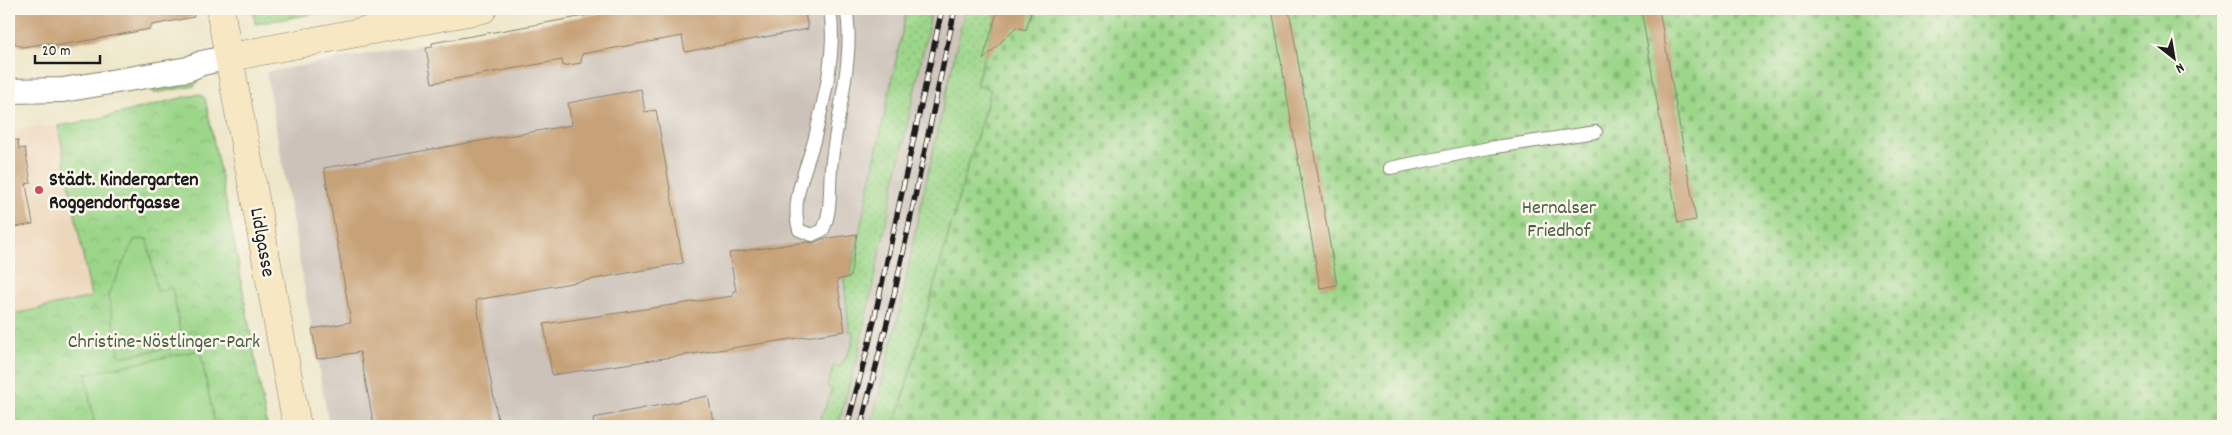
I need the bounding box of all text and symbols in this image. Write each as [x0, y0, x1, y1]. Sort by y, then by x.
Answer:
scale bar [35, 32, 100, 64]
north arrow [2150, 32, 2200, 82]
text: 20 m [42, 41, 70, 63]
text: N [2171, 57, 2188, 78]
place label: Städt. Kindergarten Roggendorfgasse [49, 167, 199, 218]
marker: Städt. Kindergarten Roggendorfgasse [33, 184, 45, 196]
park label: Hernalser Friedhof [1522, 195, 1597, 246]
street label: Lidlgasse [241, 206, 281, 279]
park label: Christine-Nöstlinger-Park [68, 329, 260, 357]

